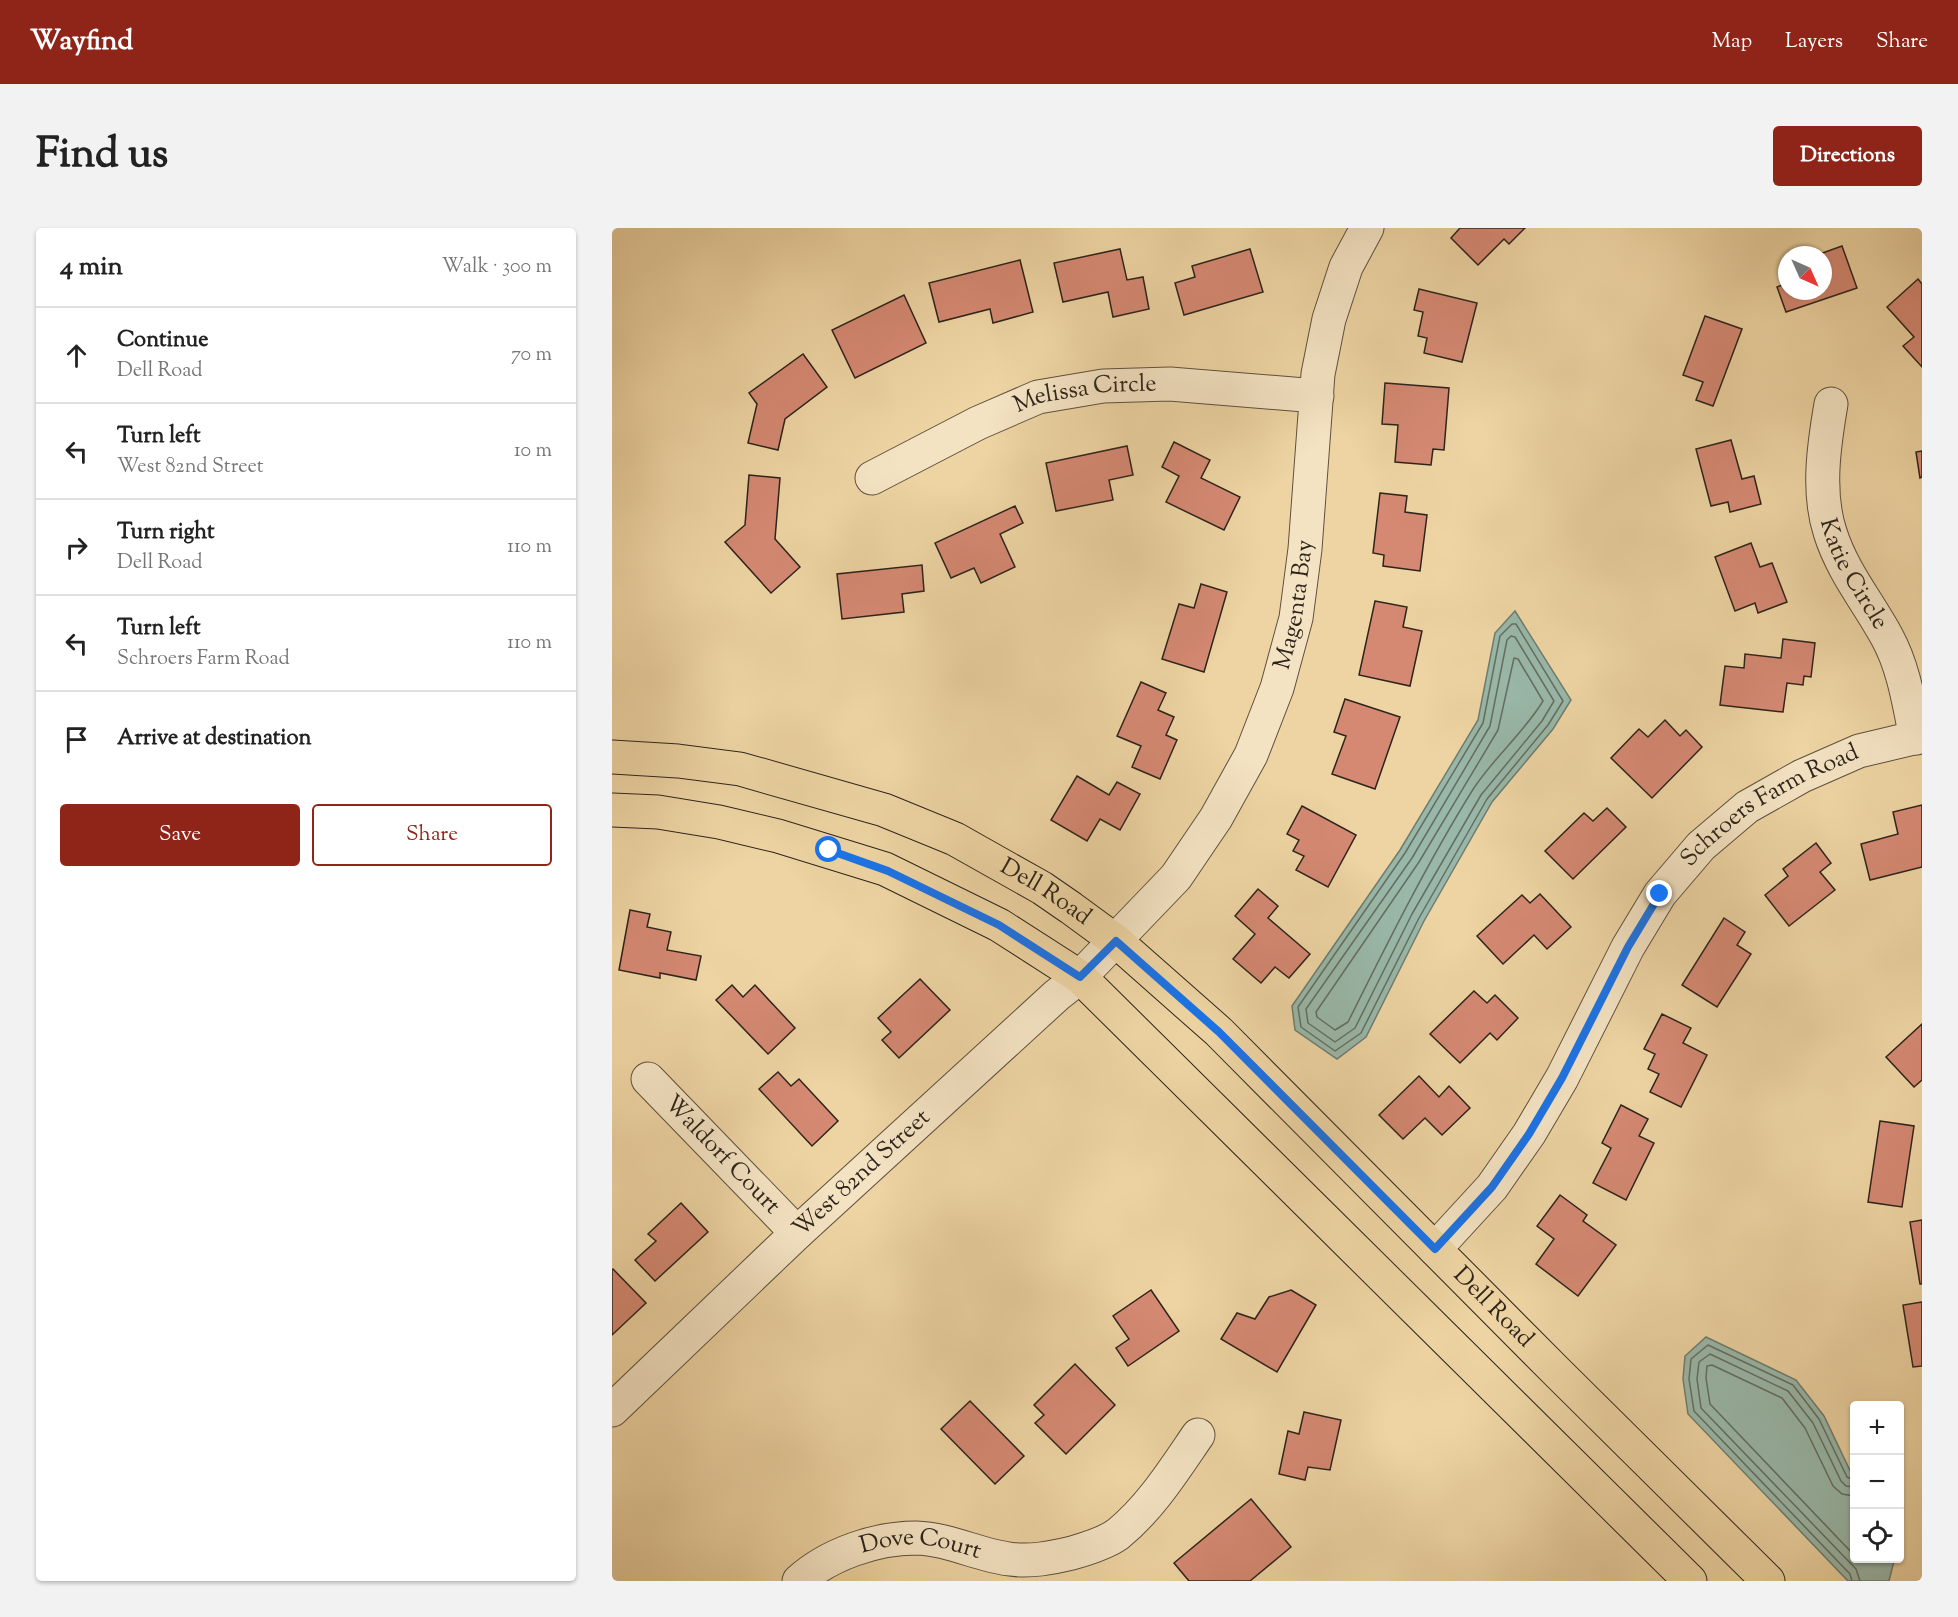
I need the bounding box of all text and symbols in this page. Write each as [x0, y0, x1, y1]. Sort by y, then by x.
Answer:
text: Wayfind [30, 22, 133, 62]
text: Map [1712, 27, 1752, 57]
text: Layers [1785, 27, 1843, 57]
text: Share [1876, 27, 1928, 57]
text: Find us [36, 126, 168, 186]
button: Directions [1773, 126, 1922, 186]
north arrow [1778, 246, 1832, 300]
text: 4 min [60, 249, 123, 286]
text: Walk · 300 m [442, 253, 552, 282]
text: Continue [117, 325, 208, 357]
icon: ahead [60, 339, 93, 372]
text: 70 m [511, 341, 552, 370]
text: Dell Road [117, 357, 202, 386]
street label: Melissa Circle [1008, 367, 1157, 423]
text: Turn left [117, 421, 200, 453]
icon: left [60, 435, 93, 468]
text: 10 m [514, 437, 552, 466]
text: West 82nd Street [117, 453, 264, 482]
street label: Katie Circle [1810, 514, 1896, 636]
text: Turn right [117, 517, 214, 549]
icon: right [60, 531, 93, 564]
text: 110 m [507, 533, 552, 562]
street label: Magenta Bay [1266, 539, 1323, 674]
text: Dell Road [117, 549, 202, 578]
text: Turn left [117, 613, 200, 645]
icon: left [60, 627, 93, 660]
text: 110 m [507, 629, 552, 658]
text: Schroers Farm Road [117, 645, 290, 674]
icon: arrive [60, 723, 93, 756]
text: Arrive at destination [117, 723, 312, 755]
street label: Schroers Farm Road [1673, 736, 1865, 875]
button: Save [60, 804, 300, 866]
button: Share [312, 804, 552, 866]
route start [815, 836, 841, 862]
street label: Dell Road [993, 851, 1098, 934]
route end [1646, 880, 1672, 906]
street label: Waldorf Court [656, 1088, 788, 1223]
street label: West 82nd Street [786, 1102, 938, 1246]
street label: Dell Road [1445, 1259, 1542, 1356]
map controls [1850, 1401, 1904, 1563]
button: + [1850, 1401, 1904, 1455]
button: − [1850, 1455, 1904, 1509]
button: locate [1850, 1509, 1904, 1563]
street label: Dove Court [856, 1521, 985, 1569]

